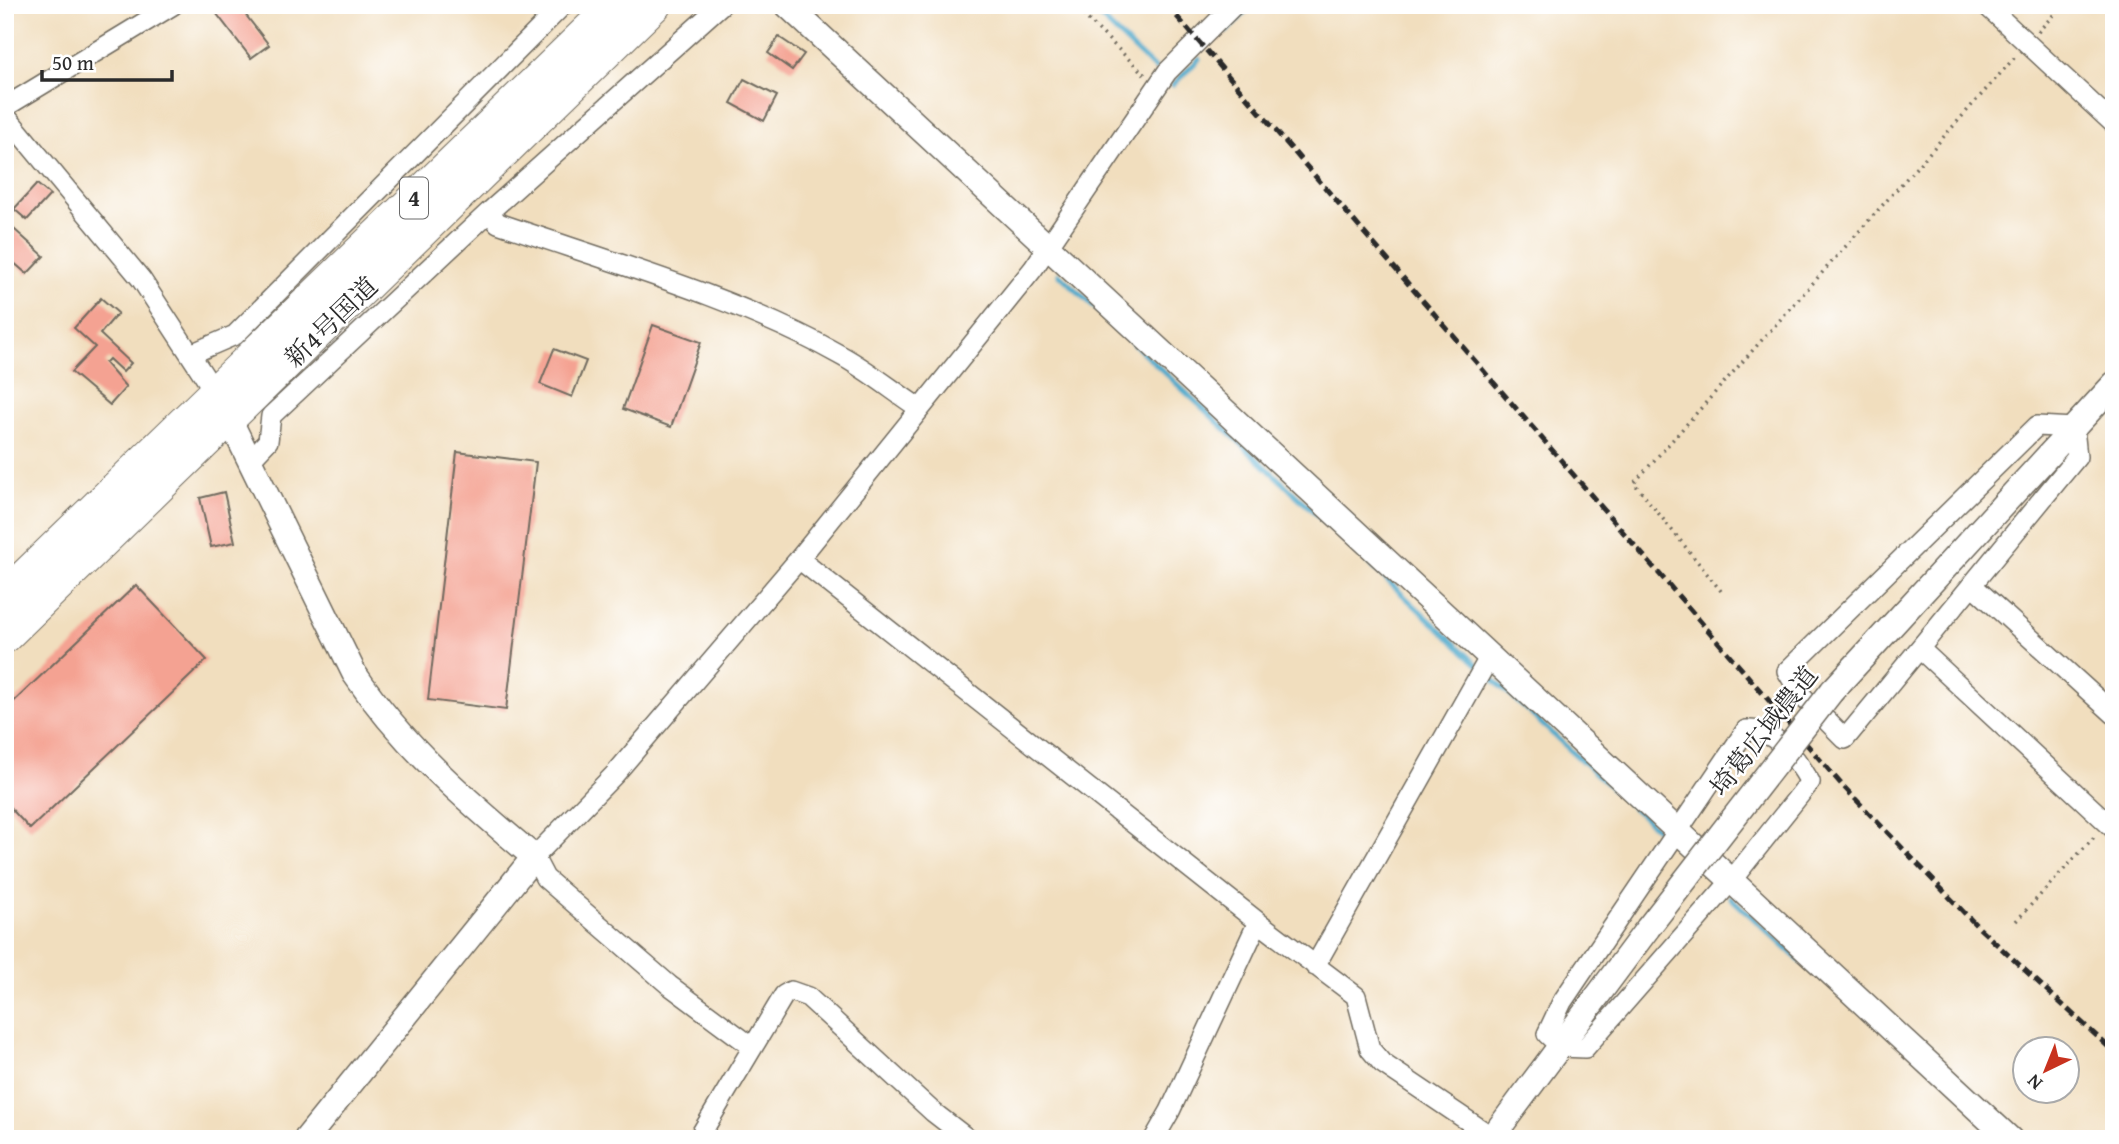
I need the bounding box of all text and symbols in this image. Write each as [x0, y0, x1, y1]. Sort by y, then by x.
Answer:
scale bar [42, 38, 172, 82]
text: 50 m [52, 47, 94, 78]
road number: 4 [400, 178, 428, 218]
street label: 新4号国道 [275, 267, 386, 376]
street label: 埼葛広域農道 [1700, 657, 1827, 804]
north arrow [2010, 1036, 2080, 1106]
text: N [2020, 1068, 2049, 1097]

